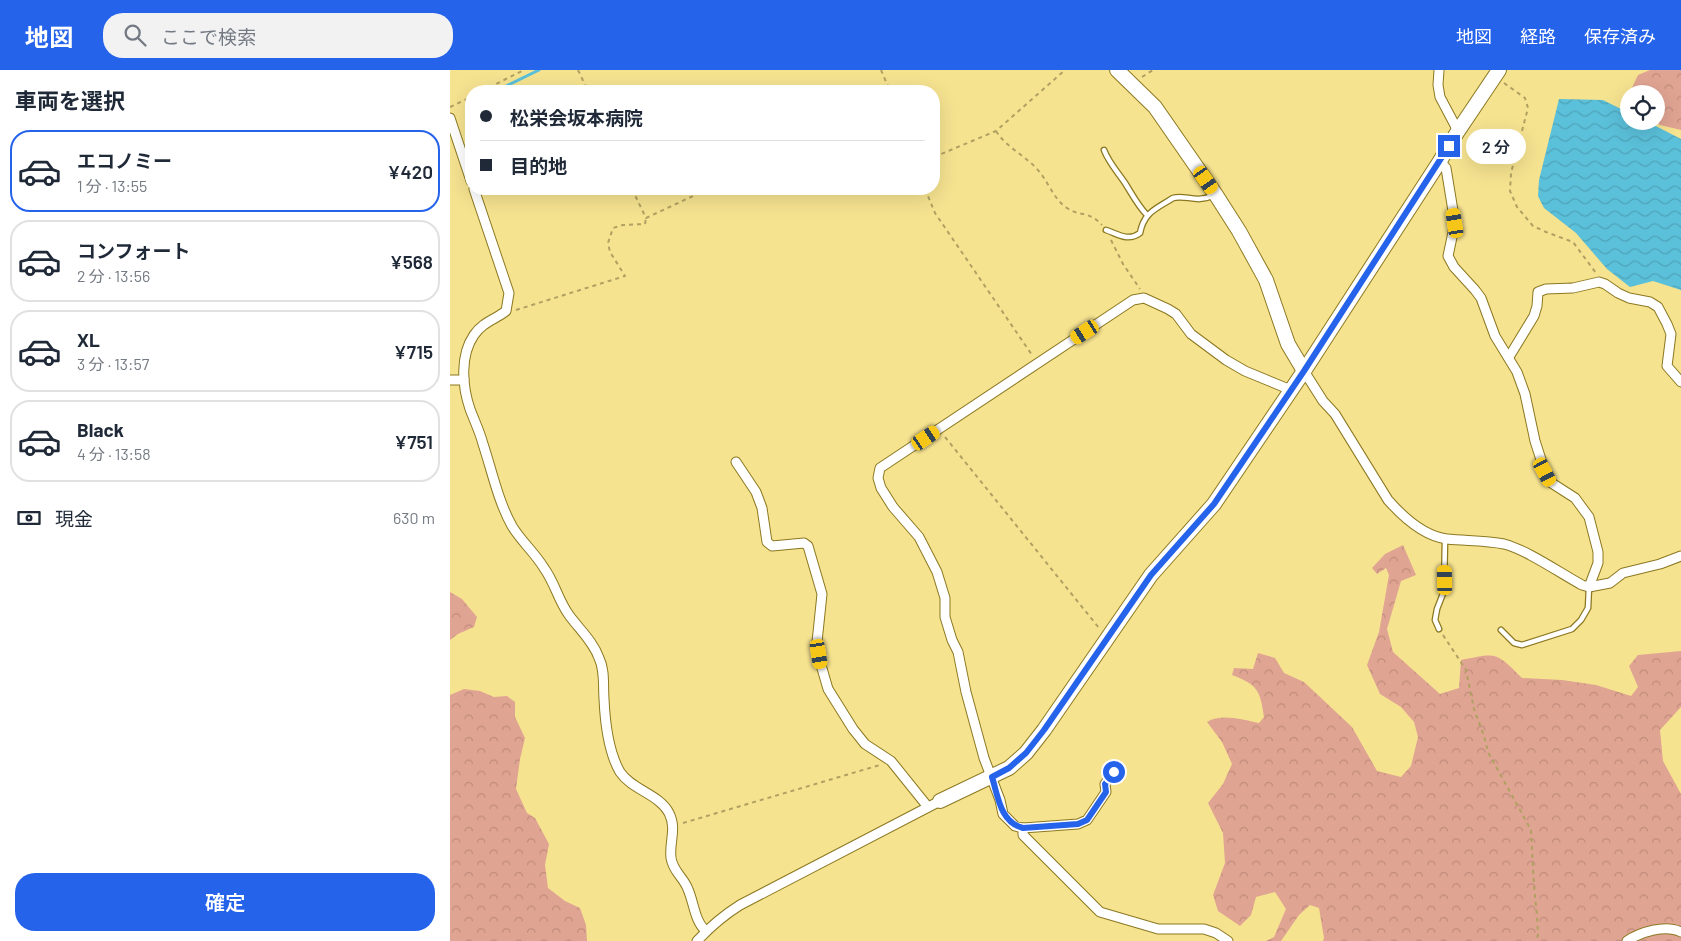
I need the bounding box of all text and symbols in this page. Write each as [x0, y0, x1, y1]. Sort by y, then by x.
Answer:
search box [103, 13, 453, 58]
icon: search [121, 21, 149, 49]
text: 地図 [25, 22, 73, 51]
text: ここで検索 [161, 25, 256, 48]
text: 地図 [1456, 25, 1492, 47]
text: 経路 [1520, 25, 1556, 47]
text: 保存済み [1584, 25, 1656, 47]
map controls [1620, 85, 1665, 130]
button: locate [1620, 85, 1665, 130]
text: 車両を選択 [15, 87, 125, 113]
text: 松栄会坂本病院 [510, 106, 643, 129]
callout: 2 分 [1466, 128, 1526, 164]
route end [1438, 135, 1460, 157]
text: 2 分 [1482, 137, 1510, 156]
icon: car [17, 149, 62, 194]
text: エコノミー [77, 149, 172, 172]
text: 目的地 [510, 154, 567, 177]
text: ¥420 [388, 160, 433, 183]
car [1191, 163, 1220, 197]
text: 1 分 · 13:55 [77, 176, 147, 195]
car [1445, 207, 1464, 239]
icon: car [17, 239, 62, 284]
text: コンフォート [77, 239, 190, 262]
text: ¥568 [390, 250, 433, 273]
text: 2 分 · 13:56 [77, 266, 150, 285]
car [1068, 318, 1101, 346]
text: XL [77, 328, 100, 351]
icon: car [17, 329, 62, 374]
text: ¥715 [394, 340, 433, 363]
text: 3 分 · 13:57 [77, 354, 149, 373]
text: Black [77, 418, 124, 441]
icon: car [17, 419, 62, 464]
car [909, 423, 942, 453]
text: ¥751 [394, 430, 433, 453]
text: 4 分 · 13:58 [77, 444, 151, 463]
car [1531, 455, 1558, 489]
icon: cash [15, 504, 43, 532]
text: 現金 [55, 507, 93, 530]
text: 630 m [393, 508, 435, 527]
car [1437, 565, 1452, 595]
car [809, 638, 828, 670]
route start [1103, 761, 1125, 783]
button: 確定 [15, 873, 435, 931]

